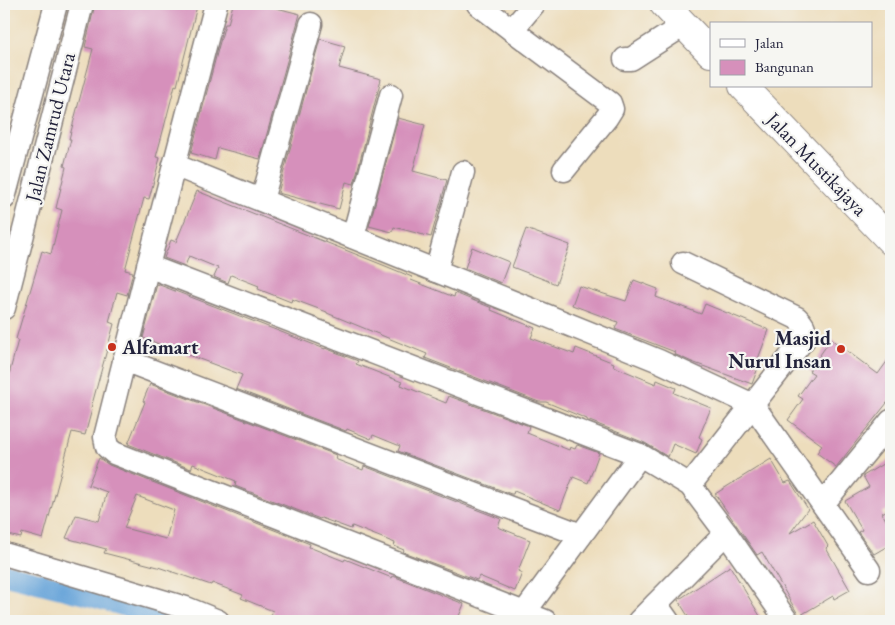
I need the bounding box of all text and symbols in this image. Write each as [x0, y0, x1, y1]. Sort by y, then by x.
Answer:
legend [710, 22, 872, 88]
text: Jalan [753, 33, 784, 52]
street label: Jalan Zamrud Utara [18, 50, 81, 206]
text: Bangunan [755, 57, 814, 76]
street label: Jalan Mustikajaya [760, 105, 873, 221]
place label: Masjid Nurul Insan [728, 325, 831, 374]
place label: Alfamart [121, 334, 199, 360]
marker: Alfamart [106, 341, 118, 353]
marker: Masjid Nurul Insan [835, 343, 847, 355]

